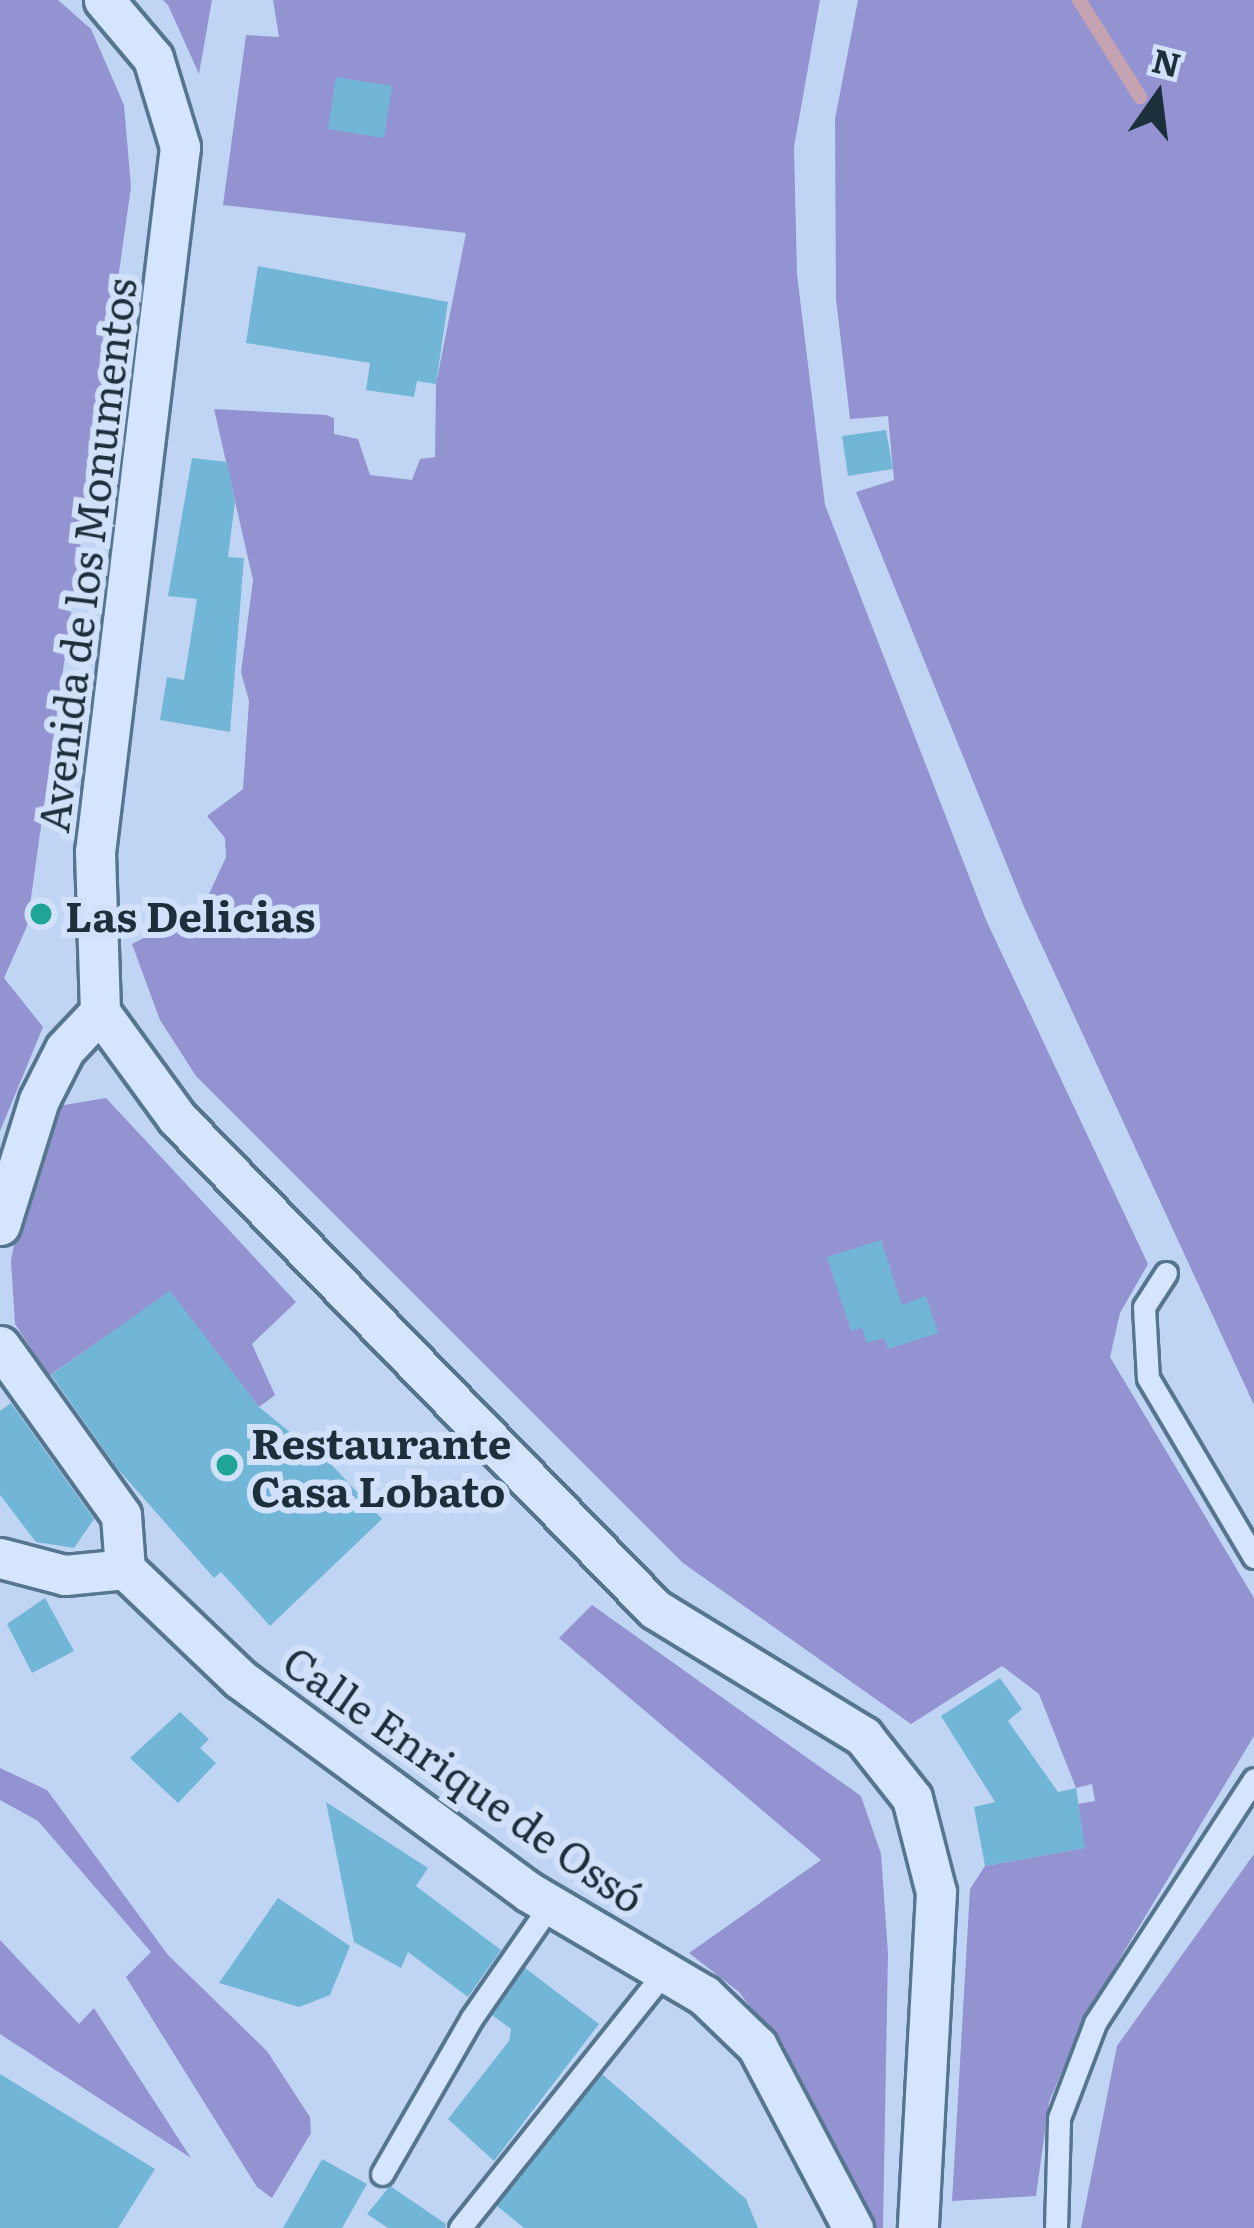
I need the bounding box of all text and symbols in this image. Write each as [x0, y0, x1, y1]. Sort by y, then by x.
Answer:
text: N [1147, 33, 1186, 88]
north arrow [1098, 36, 1218, 156]
street label: Avenida de los Monumentos [26, 275, 144, 835]
place label: Las Delicias [65, 889, 315, 939]
marker: Las Delicias [28, 901, 54, 927]
place label: Restaurante Casa Lobato [251, 1416, 512, 1514]
marker: Restaurante Casa Lobato [214, 1452, 240, 1478]
street label: Calle Enrique de Ossó [275, 1634, 655, 1922]

